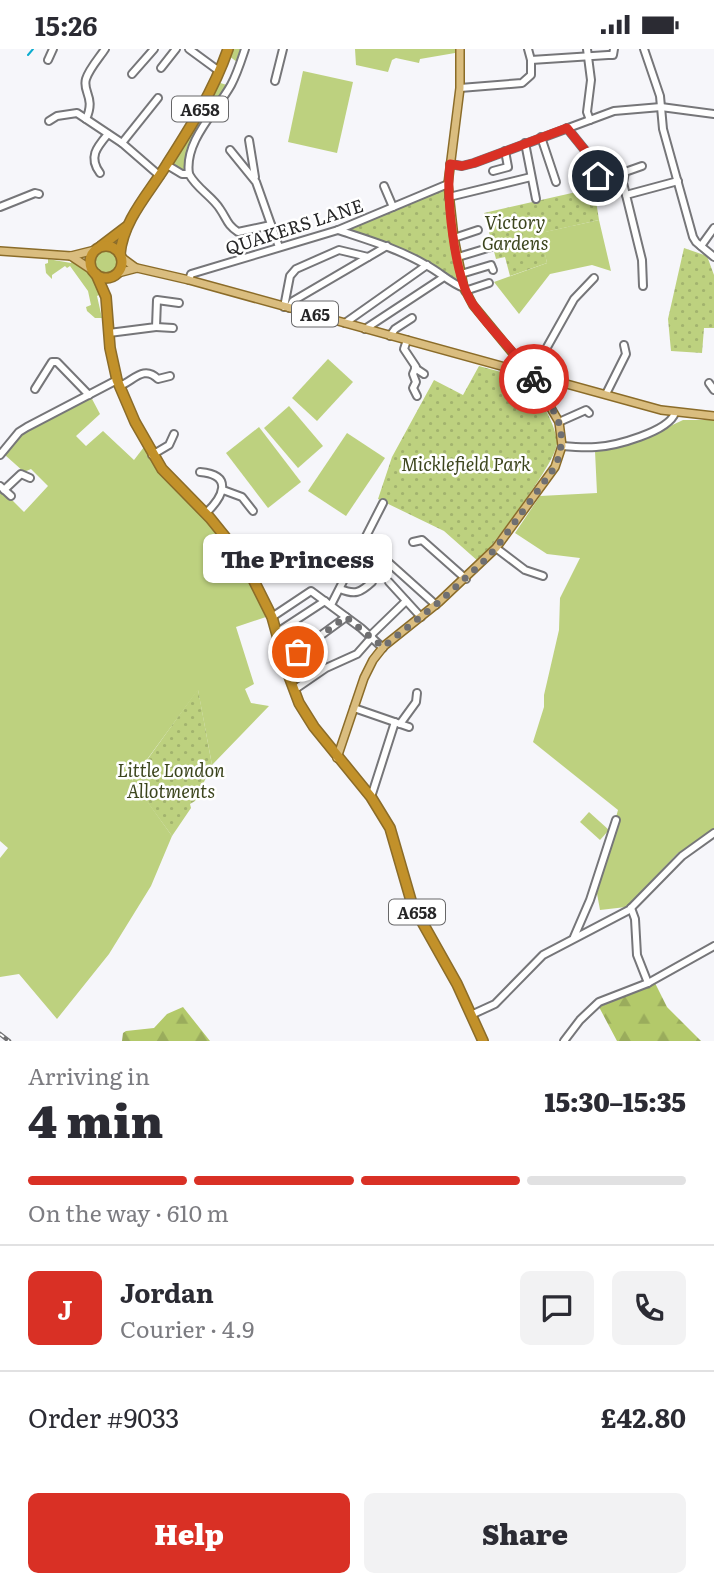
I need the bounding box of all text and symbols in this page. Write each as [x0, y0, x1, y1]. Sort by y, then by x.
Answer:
text: 15:26 [35, 5, 97, 44]
road number: A658 [172, 97, 228, 121]
pin [568, 146, 628, 206]
icon: home [579, 157, 617, 195]
street label: QUAKERS LANE [222, 191, 366, 261]
park label: Victory Gardens [482, 208, 548, 256]
road number: A65 [292, 301, 338, 327]
courier [499, 344, 569, 414]
icon: bike [515, 360, 553, 398]
park label: Micklefield Park [401, 450, 531, 477]
callout: The Princess [204, 533, 392, 582]
text: The Princess [221, 541, 374, 575]
pin [268, 622, 328, 682]
icon: bag [279, 633, 317, 671]
park label: Little London Allotments [117, 756, 225, 804]
road number: A658 [389, 899, 445, 925]
text: Arriving in [28, 1058, 150, 1092]
text: 15:30–15:35 [545, 1081, 686, 1120]
text: 4 min [28, 1084, 163, 1152]
text: On the way · 610 m [28, 1195, 229, 1229]
button: chat [520, 1271, 594, 1345]
button: phone [612, 1271, 686, 1345]
text: Jordan [120, 1272, 214, 1311]
text: J [58, 1289, 72, 1328]
text: Courier · 4.9 [120, 1311, 254, 1345]
text: Order #9033 [28, 1397, 179, 1436]
text: £42.80 [601, 1397, 686, 1436]
button: Help [28, 1493, 350, 1573]
button: Share [364, 1493, 686, 1573]

